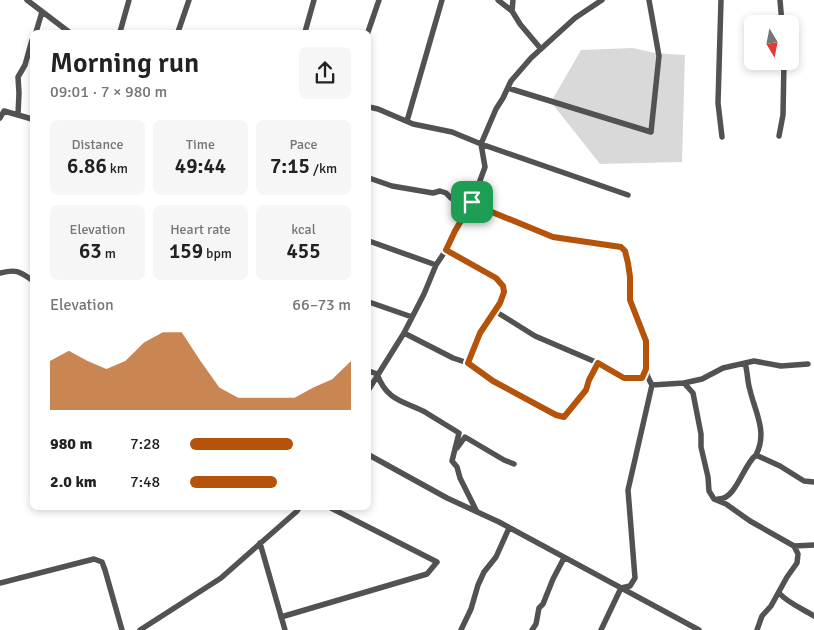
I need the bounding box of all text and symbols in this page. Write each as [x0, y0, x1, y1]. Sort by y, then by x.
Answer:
north arrow [744, 15, 799, 70]
map controls [744, 15, 799, 70]
text: Morning run [50, 46, 199, 80]
button: share [299, 47, 351, 99]
text: 09:01 · 7 × 980 m [50, 82, 167, 102]
text: Distance [71, 136, 124, 153]
text: Time [186, 136, 215, 153]
text: Pace [289, 136, 318, 153]
text: 6.86 [67, 153, 107, 179]
text: 49:44 [175, 153, 226, 179]
text: 7:15 [270, 153, 310, 179]
text: km [107, 160, 128, 177]
text: /km [310, 160, 337, 177]
pin [451, 181, 493, 223]
icon: arrive [458, 188, 486, 216]
text: Elevation [70, 221, 125, 238]
text: Heart rate [170, 221, 231, 238]
text: kcal [291, 221, 316, 238]
text: 63 [79, 238, 102, 264]
text: 159 [169, 238, 203, 264]
text: 455 [286, 238, 321, 264]
text: m [102, 245, 116, 262]
text: bpm [203, 245, 232, 262]
text: Elevation [50, 295, 114, 315]
text: 66–73 m [292, 295, 351, 315]
text: 980 m [50, 434, 92, 454]
text: 7:28 [130, 434, 160, 454]
text: 2.0 km [50, 472, 97, 492]
text: 7:48 [130, 472, 160, 492]

